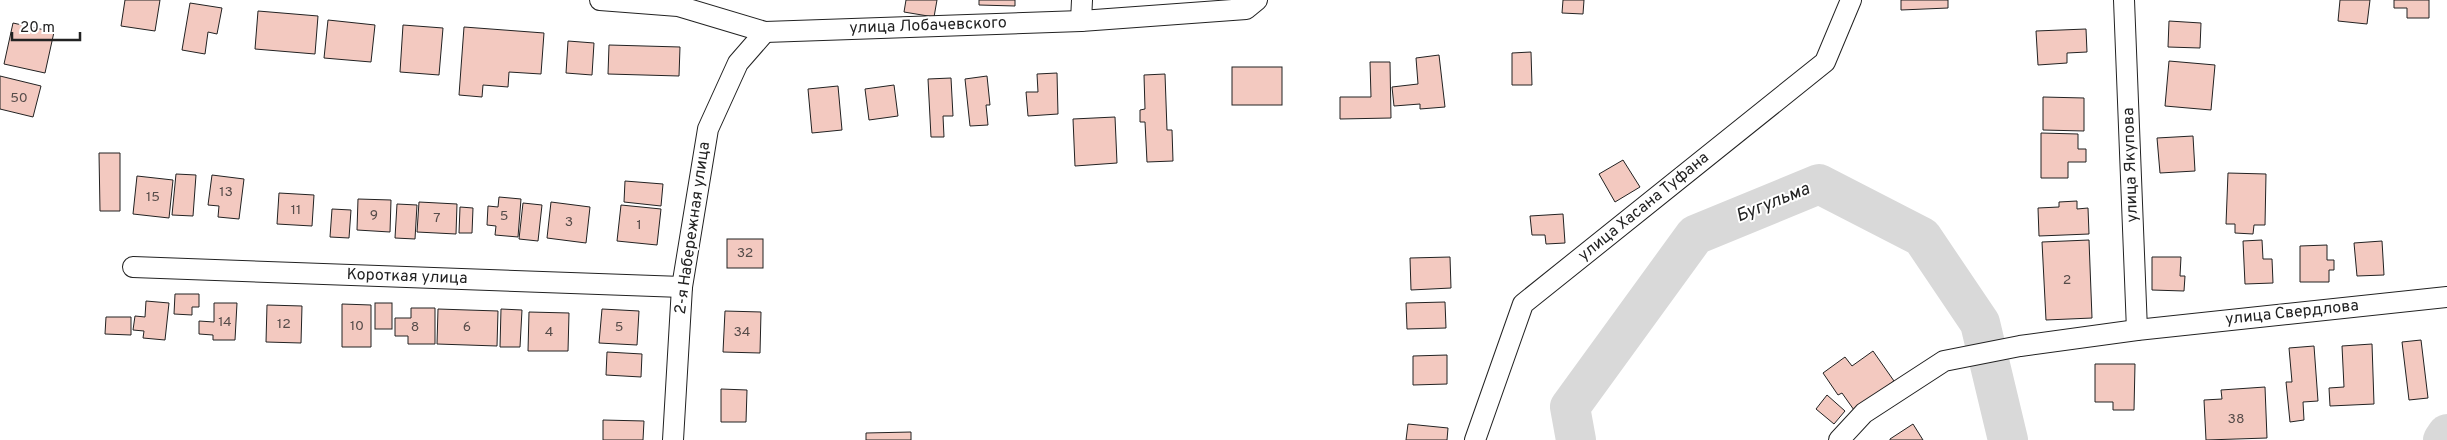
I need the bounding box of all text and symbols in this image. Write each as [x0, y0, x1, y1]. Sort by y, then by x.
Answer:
scale bar [12, 10, 80, 42]
street label: улица Лобачевского [849, 13, 1007, 39]
text: 20 m [20, 19, 55, 38]
house number: 50 [10, 90, 28, 107]
street label: улица Якупова [2119, 107, 2143, 223]
street label: 2-я Набережная улица [671, 141, 715, 315]
street label: улица Хасана Туфана [1575, 148, 1713, 266]
water label: Бугульма [1733, 178, 1814, 228]
house number: 13 [219, 184, 233, 201]
house number: 15 [146, 189, 160, 206]
house number: 11 [291, 202, 301, 219]
house number: 9 [370, 207, 378, 224]
house number: 5 [500, 208, 508, 225]
house number: 7 [433, 210, 441, 227]
house number: 3 [565, 214, 573, 231]
house number: 1 [636, 217, 642, 234]
house number: 32 [737, 245, 753, 262]
street label: Короткая улица [346, 265, 468, 289]
house number: 2 [2063, 272, 2071, 289]
street label: улица Свердлова [2224, 296, 2360, 330]
house number: 14 [218, 314, 232, 331]
house number: 12 [277, 316, 291, 333]
house number: 10 [350, 318, 364, 335]
house number: 8 [411, 319, 419, 336]
house number: 6 [463, 319, 471, 336]
house number: 5 [615, 319, 623, 336]
house number: 4 [545, 324, 553, 341]
house number: 34 [733, 324, 751, 341]
house number: 38 [2228, 411, 2244, 428]

